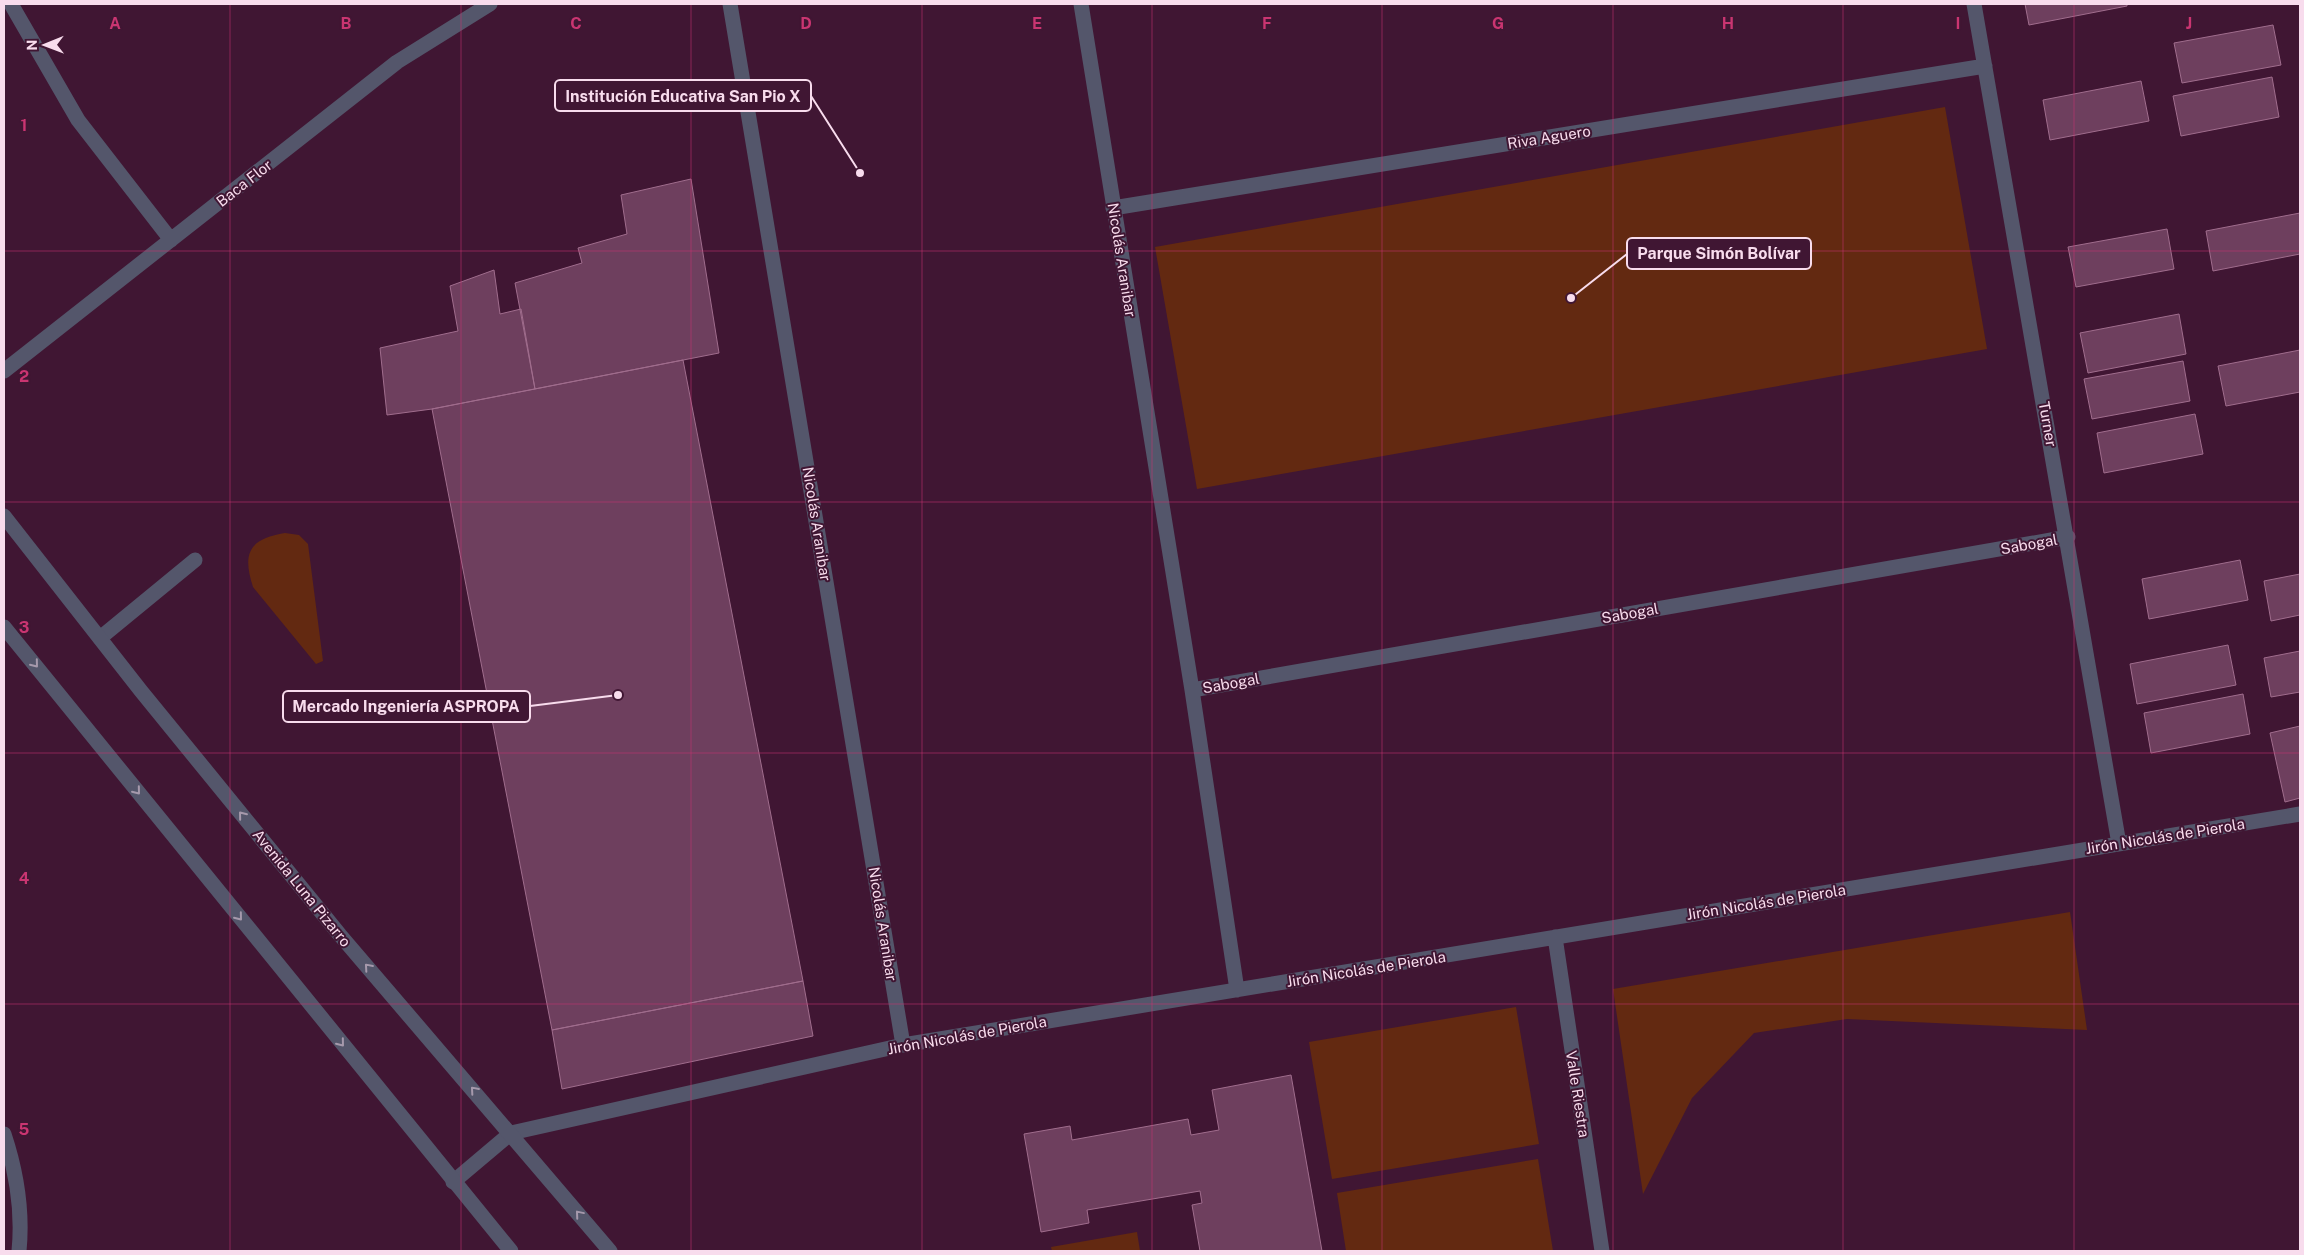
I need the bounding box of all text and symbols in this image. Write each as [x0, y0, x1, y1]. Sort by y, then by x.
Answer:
text: A [109, 14, 121, 33]
text: B [341, 14, 352, 33]
text: C [570, 14, 582, 33]
text: D [800, 14, 812, 33]
text: E [1032, 14, 1042, 33]
text: F [1262, 14, 1272, 33]
text: G [1492, 14, 1504, 33]
text: H [1722, 14, 1734, 33]
text: I [1956, 14, 1960, 33]
text: J [2186, 14, 2192, 33]
north arrow [20, 20, 70, 70]
text: N [24, 40, 40, 51]
callout: Institución Educativa San Pio X [555, 80, 811, 111]
text: Institución Educativa San Pio X [565, 87, 801, 106]
text: 1 [21, 116, 27, 135]
street label: Riva Aguero [1506, 122, 1592, 152]
street label: Baca Flor [213, 156, 275, 210]
street label: Nicolás Aranibar [1105, 202, 1139, 318]
callout: Parque Simón Bolívar [1627, 238, 1811, 269]
text: Parque Simón Bolívar [1637, 244, 1801, 263]
text: 2 [19, 367, 29, 386]
street label: Turner [2036, 400, 2060, 448]
street label: Nicolás Aranibar [800, 466, 834, 582]
street label: Sabogal [1999, 531, 2059, 557]
street label: Sabogal [1600, 600, 1660, 626]
text: 3 [19, 618, 29, 637]
one-way arrow [29, 659, 38, 668]
street label: Sabogal [1201, 670, 1261, 696]
callout: Mercado Ingeniería ASPROPA [283, 691, 530, 722]
text: Mercado Ingeniería ASPROPA [292, 697, 520, 716]
one-way arrow [132, 785, 141, 794]
one-way arrow [238, 811, 247, 820]
street label: Jirón Nicolás de Pierola [2084, 815, 2246, 857]
street label: Avenida Luna Pizarro [249, 826, 355, 950]
street label: Nicolás Aranibar [866, 866, 900, 982]
text: 4 [19, 869, 30, 888]
street label: Jirón Nicolás de Pierola [1685, 881, 1847, 923]
one-way arrow [234, 911, 242, 920]
street label: Jirón Nicolás de Pierola [1285, 948, 1447, 990]
one-way arrow [365, 964, 373, 973]
street label: Jirón Nicolás de Pierola [886, 1013, 1048, 1057]
one-way arrow [336, 1038, 345, 1047]
street label: Valle Riestra [1563, 1049, 1593, 1139]
one-way arrow [471, 1087, 480, 1096]
text: 5 [19, 1120, 30, 1139]
one-way arrow [576, 1211, 585, 1220]

